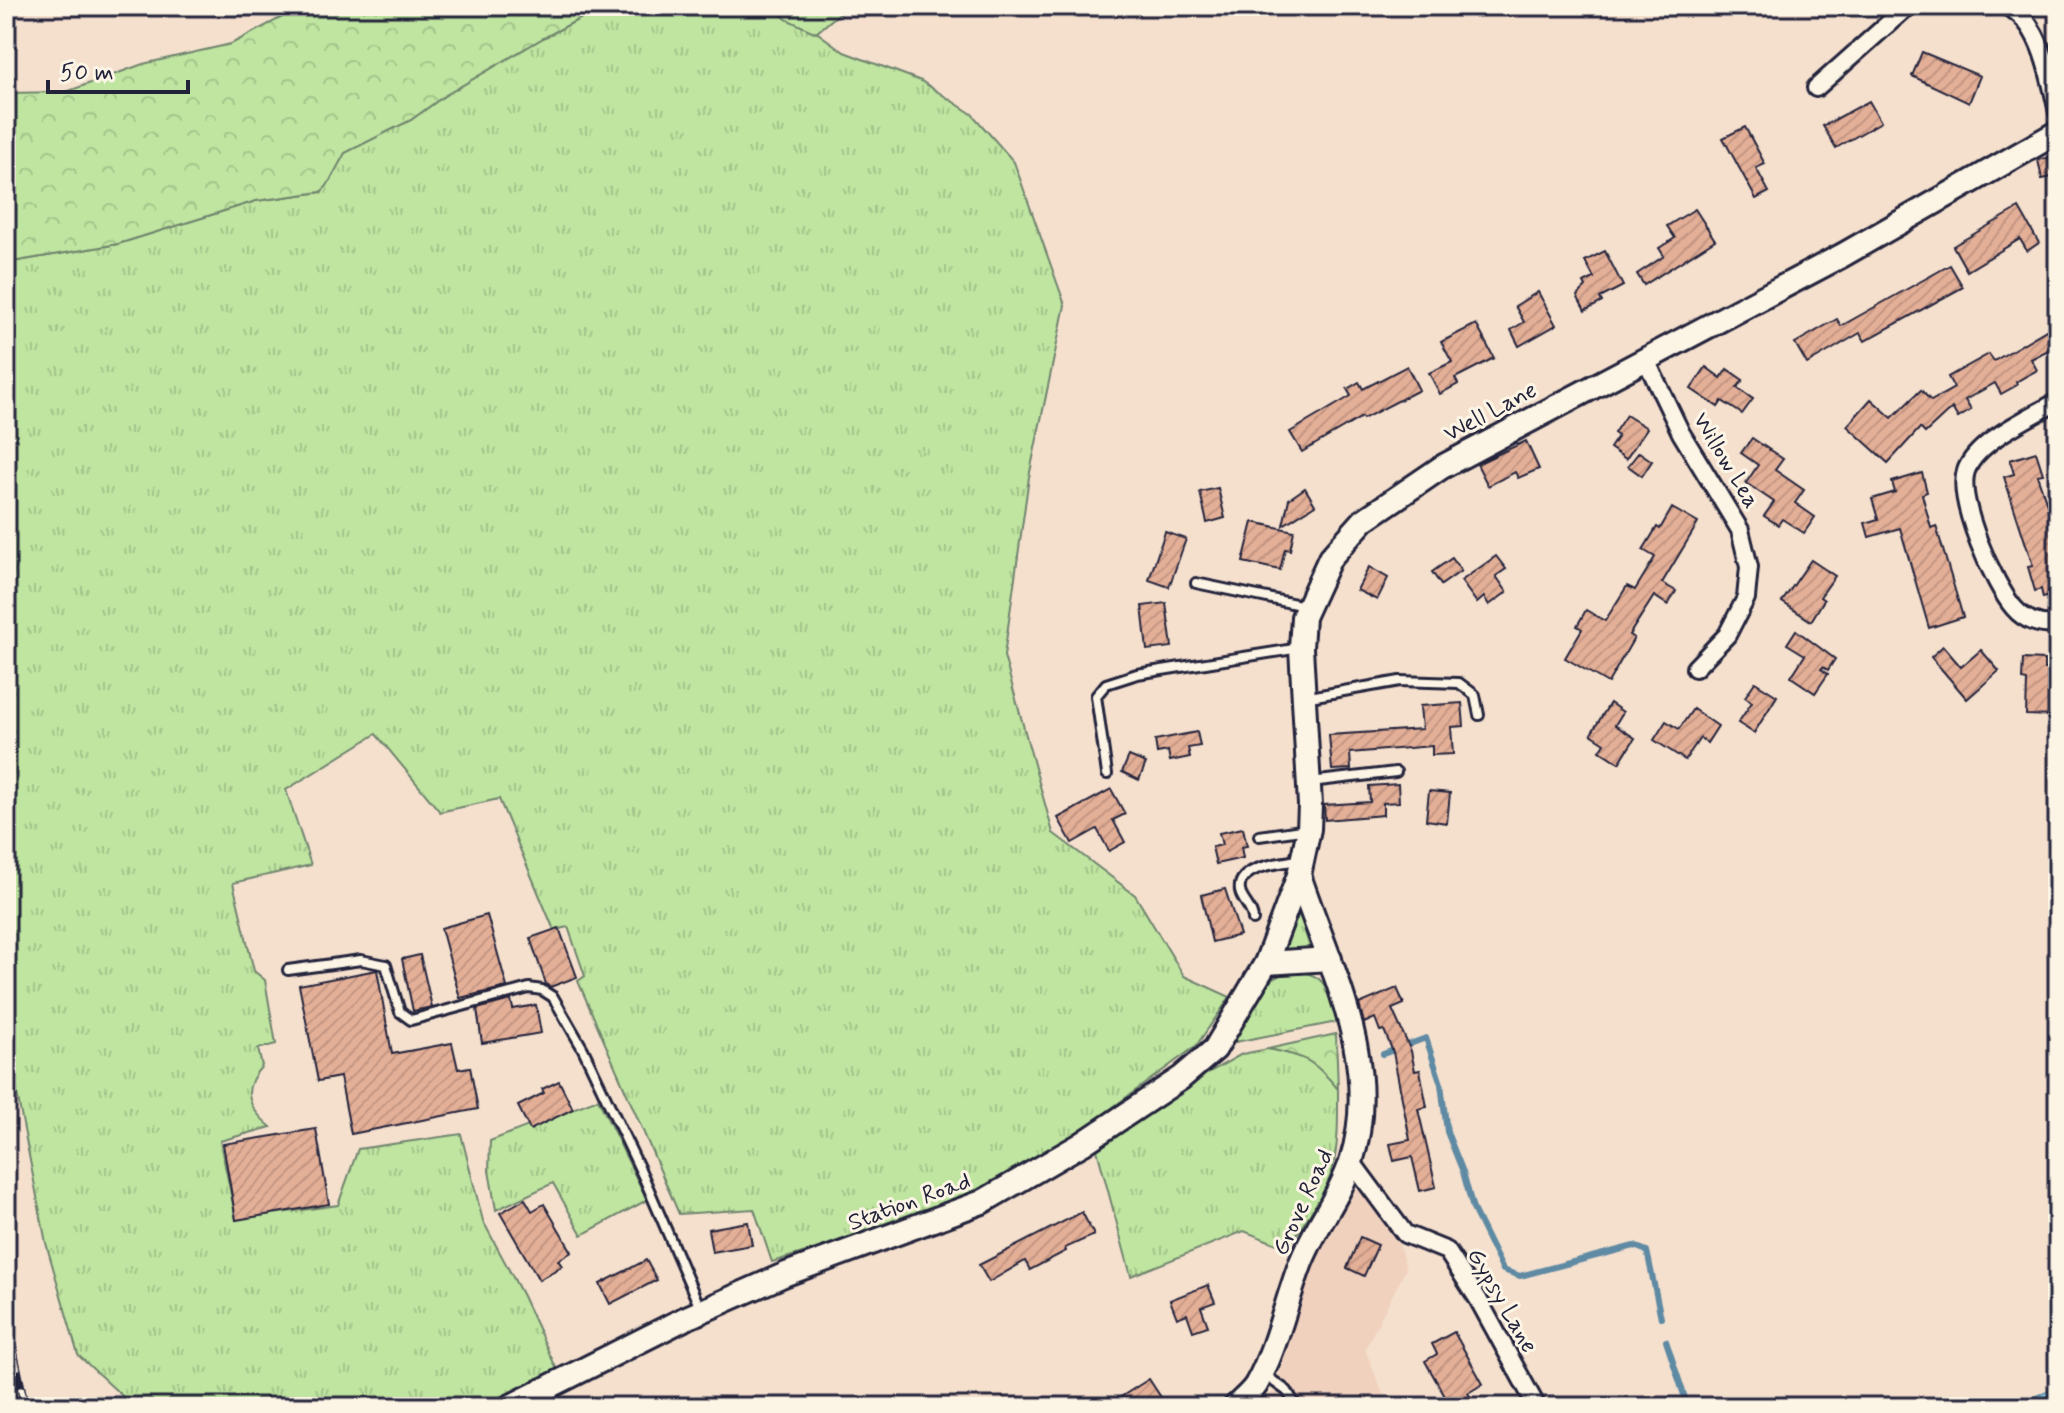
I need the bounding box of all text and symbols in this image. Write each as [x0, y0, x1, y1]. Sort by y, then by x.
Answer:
scale bar [48, 44, 188, 94]
text: 50 m [60, 58, 114, 89]
street label: Well Lane [1439, 375, 1543, 450]
street label: Willow Lea [1685, 407, 1767, 515]
street label: Grove Road [1265, 1144, 1342, 1261]
street label: Station Road [844, 1166, 975, 1239]
street label: Gypsy Lane [1459, 1243, 1544, 1359]

